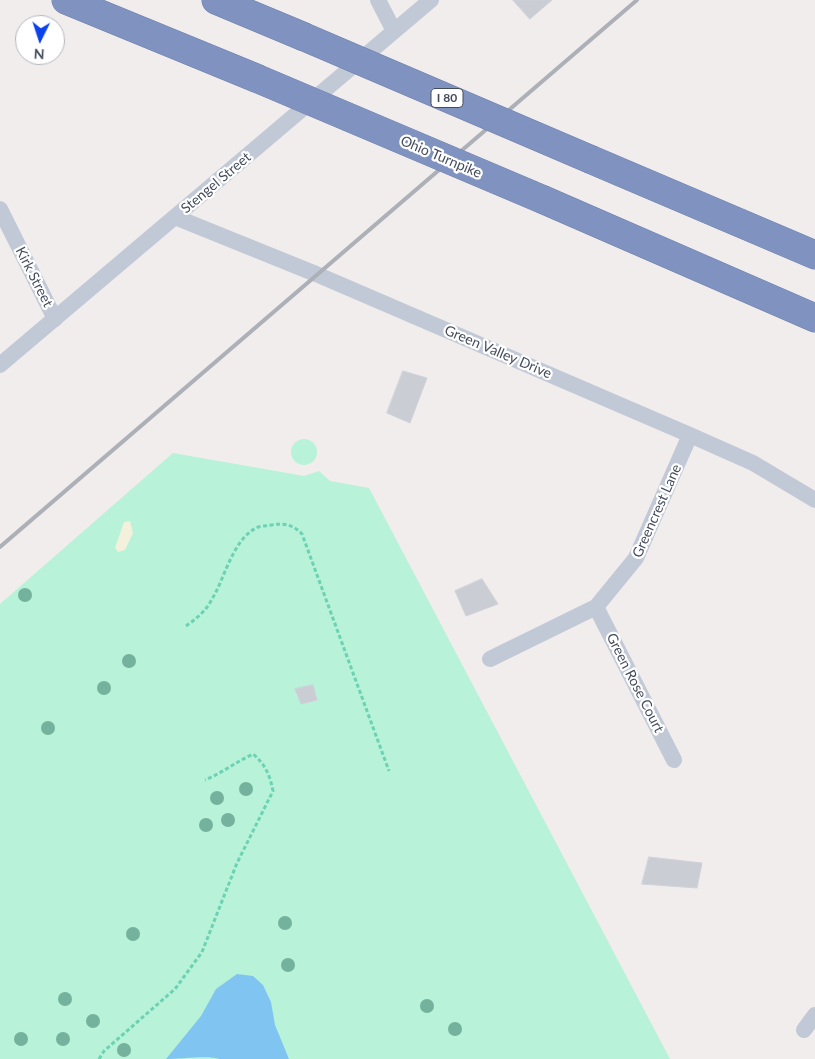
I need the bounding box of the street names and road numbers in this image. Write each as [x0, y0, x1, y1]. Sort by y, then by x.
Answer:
road number: I 80 [431, 89, 463, 108]
street label: Ohio Turnpike [398, 132, 484, 182]
street label: Stengel Street [178, 149, 254, 217]
street label: Kirk Street [12, 244, 56, 310]
street label: Green Valley Drive [442, 322, 554, 382]
street label: Greencrest Lane [629, 462, 685, 560]
street label: Green Rose Court [603, 630, 667, 736]

